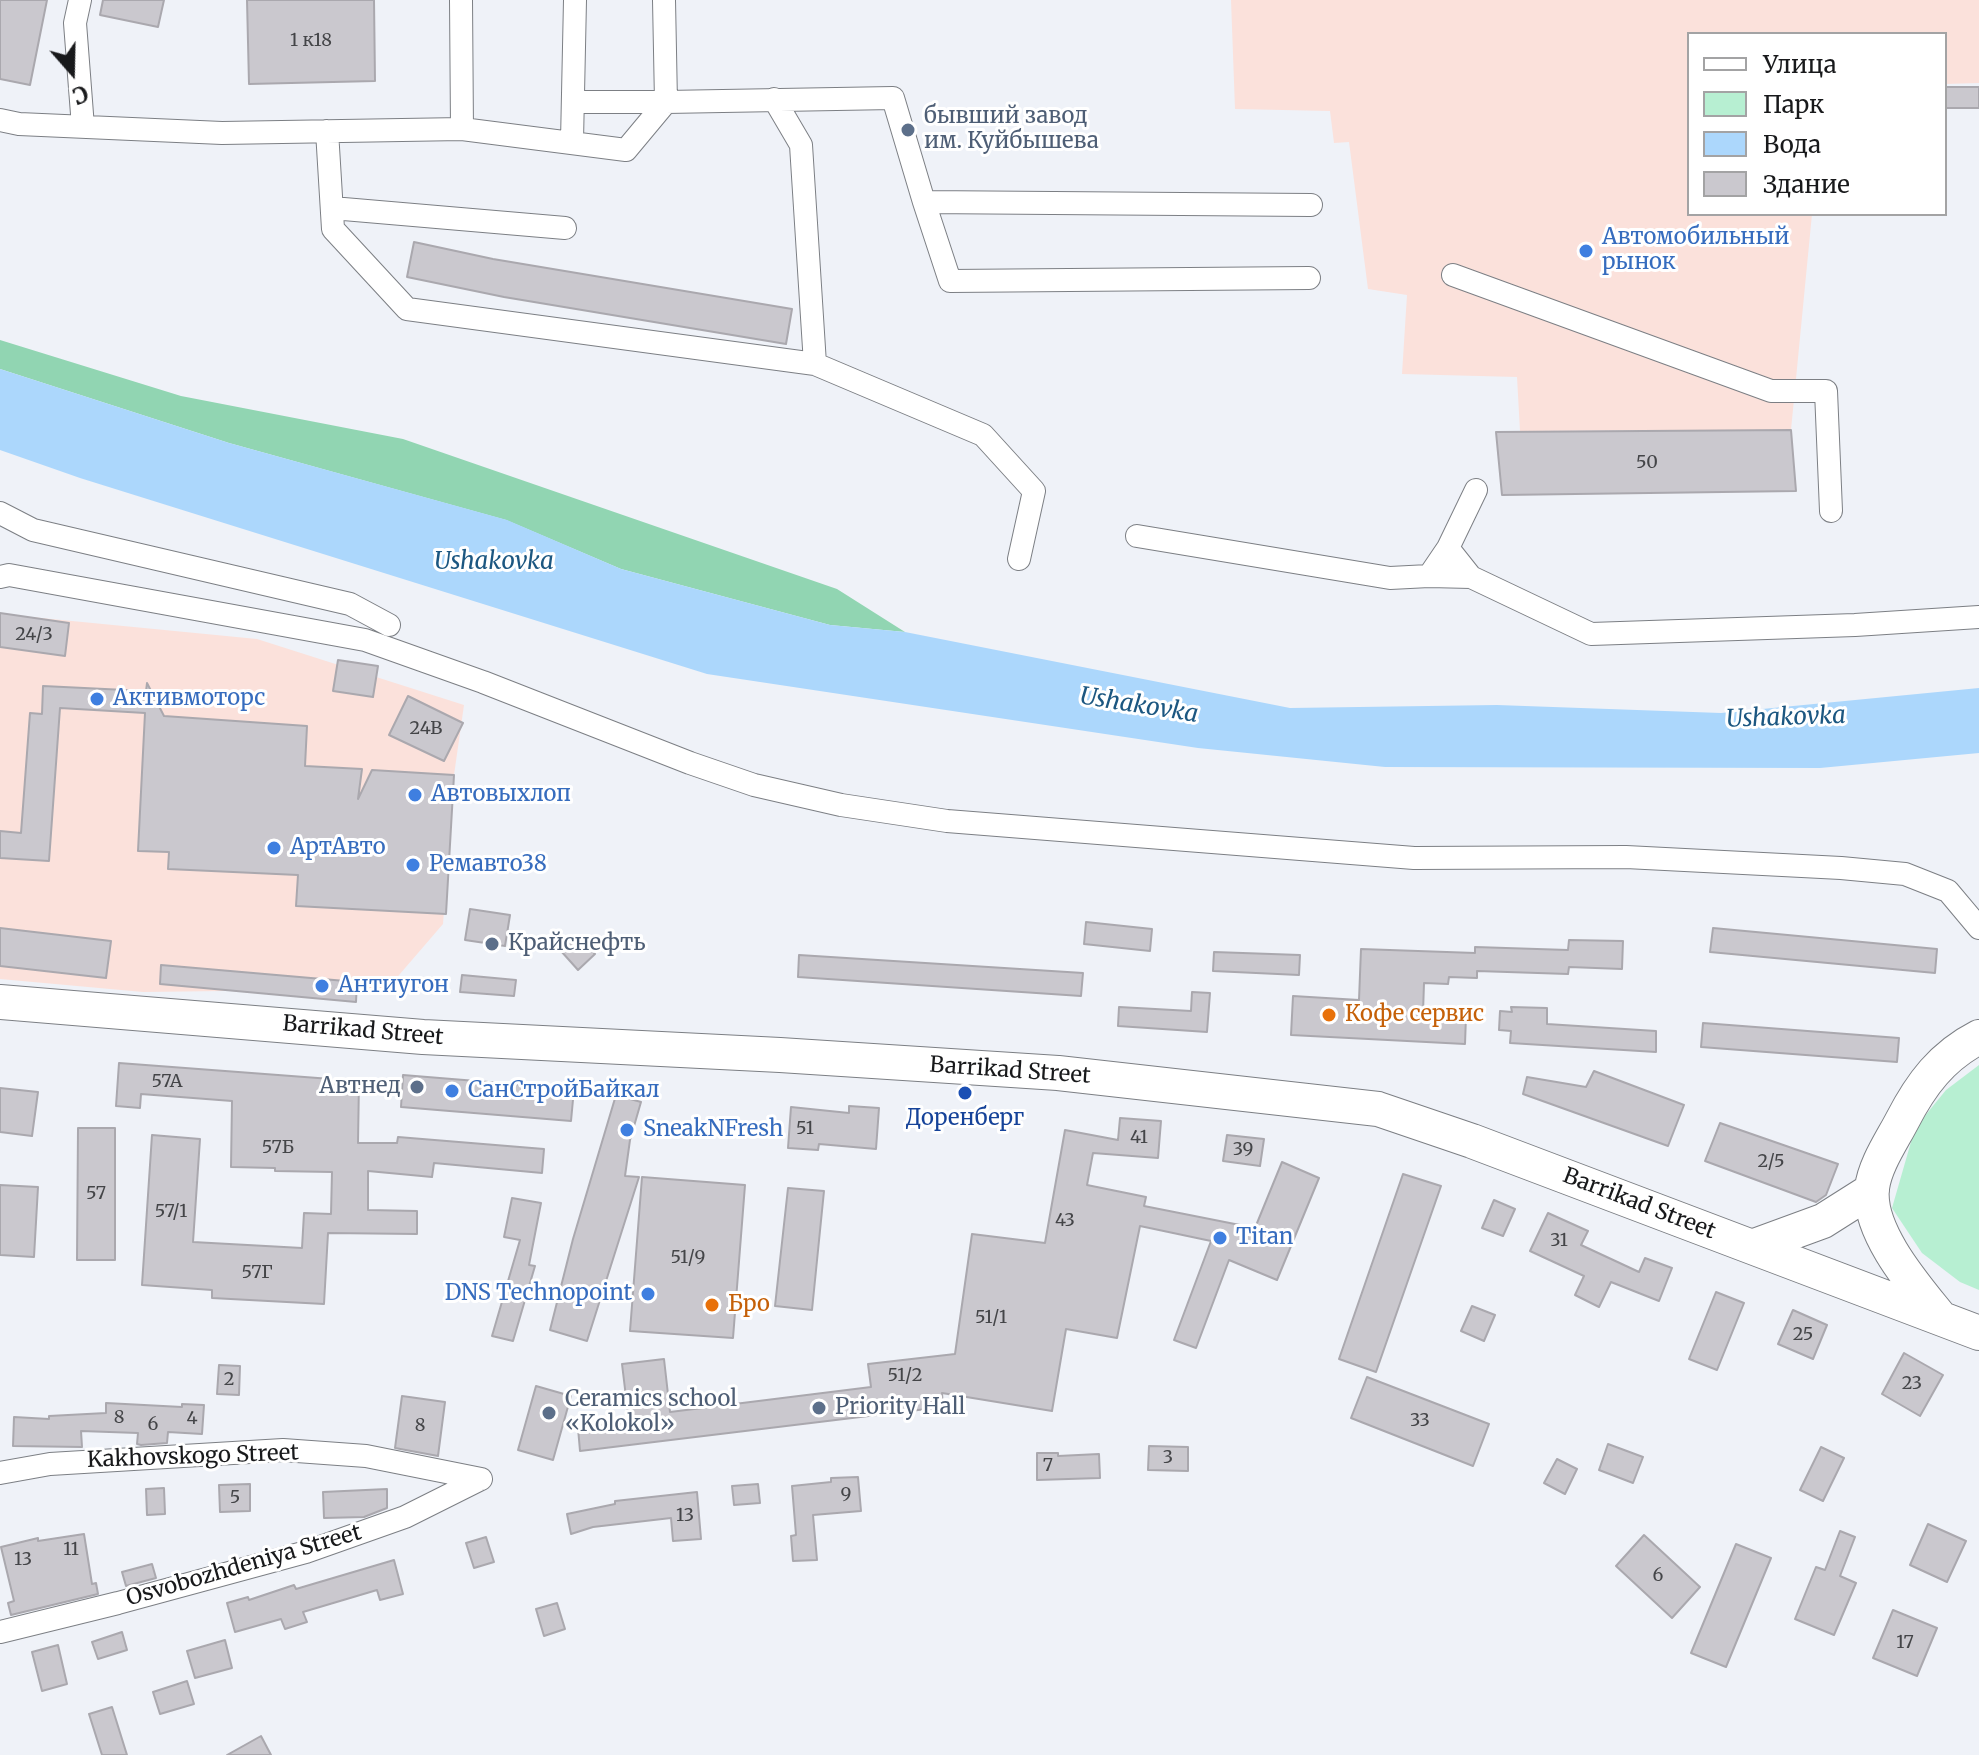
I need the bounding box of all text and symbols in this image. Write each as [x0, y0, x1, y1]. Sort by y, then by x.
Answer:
house number: 1 к18 [290, 30, 332, 52]
north arrow [32, 32, 112, 112]
legend [1687, 32, 1947, 216]
text: Улица [1763, 49, 1837, 80]
text: С [69, 79, 92, 110]
text: Парк [1763, 89, 1824, 120]
place label: бывший завод им. Куйбышева [924, 104, 1099, 156]
marker: бывший завод им. Куйбышева [899, 121, 917, 139]
text: Вода [1763, 129, 1821, 160]
text: Здание [1763, 169, 1850, 200]
place label: Автомобильный рынок [1602, 225, 1789, 276]
marker: Автомобильный рынок [1577, 242, 1595, 260]
house number: 50 [1636, 452, 1658, 474]
water label: Ushakovka [434, 548, 554, 576]
house number: 24/3 [15, 624, 53, 646]
water label: Ushakovka [1078, 682, 1200, 730]
place label: Активмоторс [113, 686, 265, 712]
marker: Активмоторс [88, 690, 106, 708]
water label: Ushakovka [1726, 702, 1846, 734]
house number: 24В [410, 718, 442, 740]
place label: Автовыхлоп [431, 782, 571, 808]
marker: Автовыхлоп [406, 786, 424, 804]
place label: АртАвто [290, 835, 386, 861]
marker: АртАвто [265, 839, 283, 857]
place label: Ремавто38 [429, 852, 547, 878]
marker: Ремавто38 [404, 856, 422, 874]
place label: Крайснефть [508, 931, 646, 957]
marker: Крайснефть [483, 935, 501, 953]
place label: Антиугон [338, 973, 449, 999]
marker: Антиугон [313, 977, 331, 995]
place label: Кофе сервис [1345, 1002, 1484, 1028]
marker: Кофе сервис [1320, 1006, 1338, 1024]
street label: Barrikad Street [281, 1011, 445, 1051]
street label: Barrikad Street [929, 1052, 1091, 1090]
house number: 57А [152, 1071, 182, 1093]
place label: Автнед [319, 1074, 401, 1100]
marker: Автнед [408, 1078, 426, 1096]
place label: СанСтройБайкал [468, 1078, 660, 1104]
marker: СанСтройБайкал [443, 1082, 461, 1100]
marker: Доренберг [956, 1084, 974, 1102]
place label: Доренберг [906, 1106, 1024, 1132]
place label: SneakNFresh [643, 1117, 783, 1143]
house number: 51 [796, 1118, 814, 1140]
marker: SneakNFresh [618, 1121, 636, 1139]
house number: 41 [1130, 1127, 1148, 1149]
house number: 57Б [262, 1137, 294, 1159]
house number: 39 [1233, 1139, 1253, 1161]
house number: 2/5 [1757, 1151, 1785, 1173]
street label: Barrikad Street [1559, 1163, 1719, 1245]
house number: 57 [86, 1183, 106, 1205]
house number: 57/1 [155, 1201, 187, 1223]
house number: 43 [1055, 1210, 1075, 1232]
place label: Titan [1236, 1225, 1293, 1251]
marker: Titan [1211, 1229, 1229, 1247]
house number: 31 [1550, 1230, 1568, 1252]
house number: 51/9 [671, 1247, 705, 1269]
house number: 57Г [241, 1262, 273, 1284]
place label: DNS Technopoint [445, 1281, 632, 1307]
marker: DNS Technopoint [639, 1285, 657, 1303]
place label: Бро [728, 1292, 770, 1318]
marker: Бро [703, 1296, 721, 1314]
house number: 51/1 [975, 1307, 1007, 1329]
house number: 25 [1793, 1324, 1813, 1346]
house number: 51/2 [888, 1365, 922, 1387]
house number: 2 [224, 1369, 234, 1391]
house number: 23 [1902, 1373, 1922, 1395]
place label: Ceramics school «Kolokol» [565, 1387, 737, 1438]
place label: Priority Hall [835, 1395, 965, 1421]
marker: Priority Hall [810, 1399, 828, 1417]
marker: Ceramics school «Kolokol» [540, 1404, 558, 1422]
house number: 8 [114, 1407, 124, 1429]
house number: 4 [186, 1408, 198, 1430]
house number: 33 [1410, 1410, 1430, 1432]
house number: 6 [148, 1414, 158, 1436]
house number: 8 [415, 1415, 425, 1437]
street label: Kakhovskogo Street [87, 1440, 299, 1474]
house number: 3 [1163, 1447, 1173, 1469]
house number: 7 [1043, 1455, 1053, 1477]
house number: 9 [841, 1484, 851, 1506]
house number: 5 [230, 1487, 240, 1509]
house number: 13 [676, 1505, 694, 1527]
street label: Osvobozhdeniya Street [123, 1520, 365, 1612]
house number: 11 [63, 1539, 79, 1561]
house number: 13 [14, 1549, 32, 1571]
house number: 6 [1653, 1565, 1663, 1587]
house number: 17 [1896, 1632, 1914, 1654]

